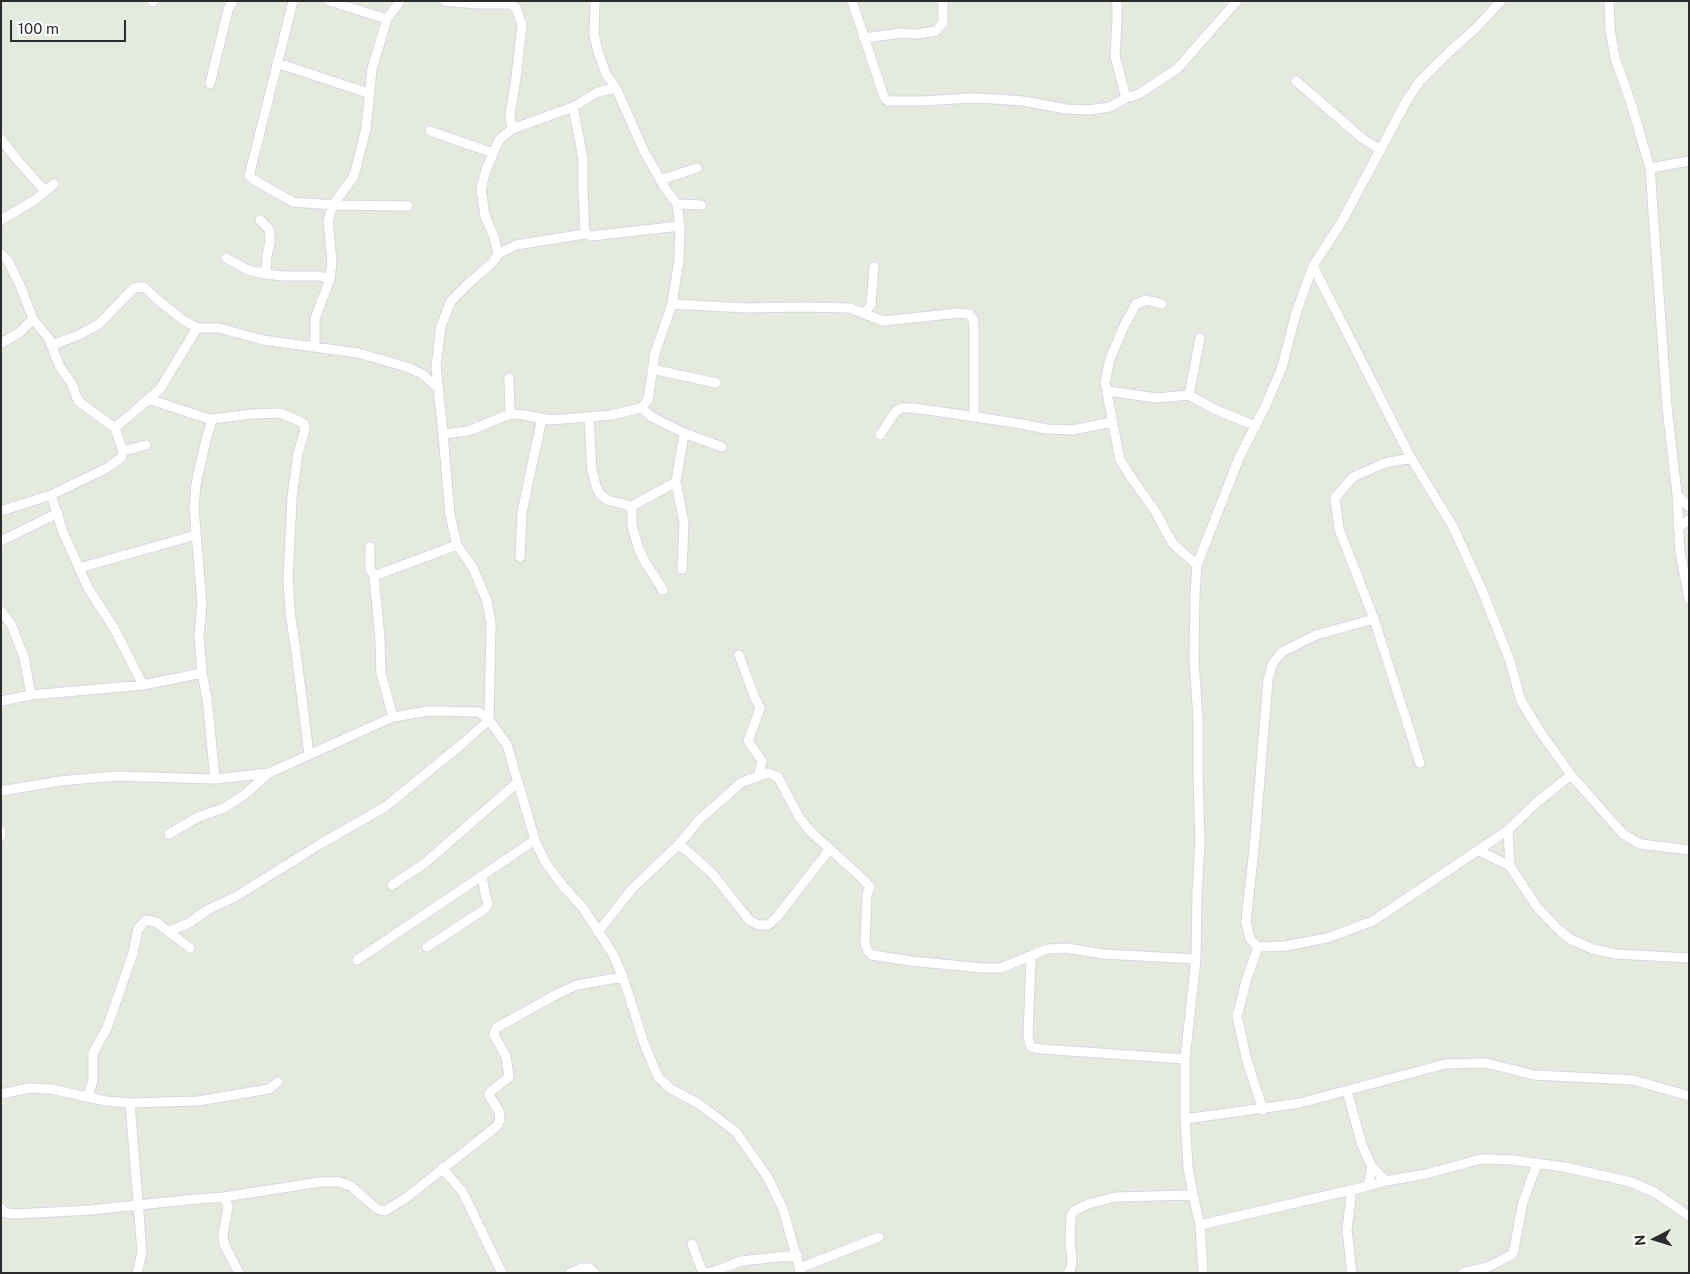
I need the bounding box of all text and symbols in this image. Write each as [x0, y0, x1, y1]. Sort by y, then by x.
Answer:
scale bar [12, 10, 129, 42]
text: 100 m [18, 20, 59, 37]
north arrow [1630, 1214, 1680, 1264]
text: N [1632, 1234, 1649, 1246]

